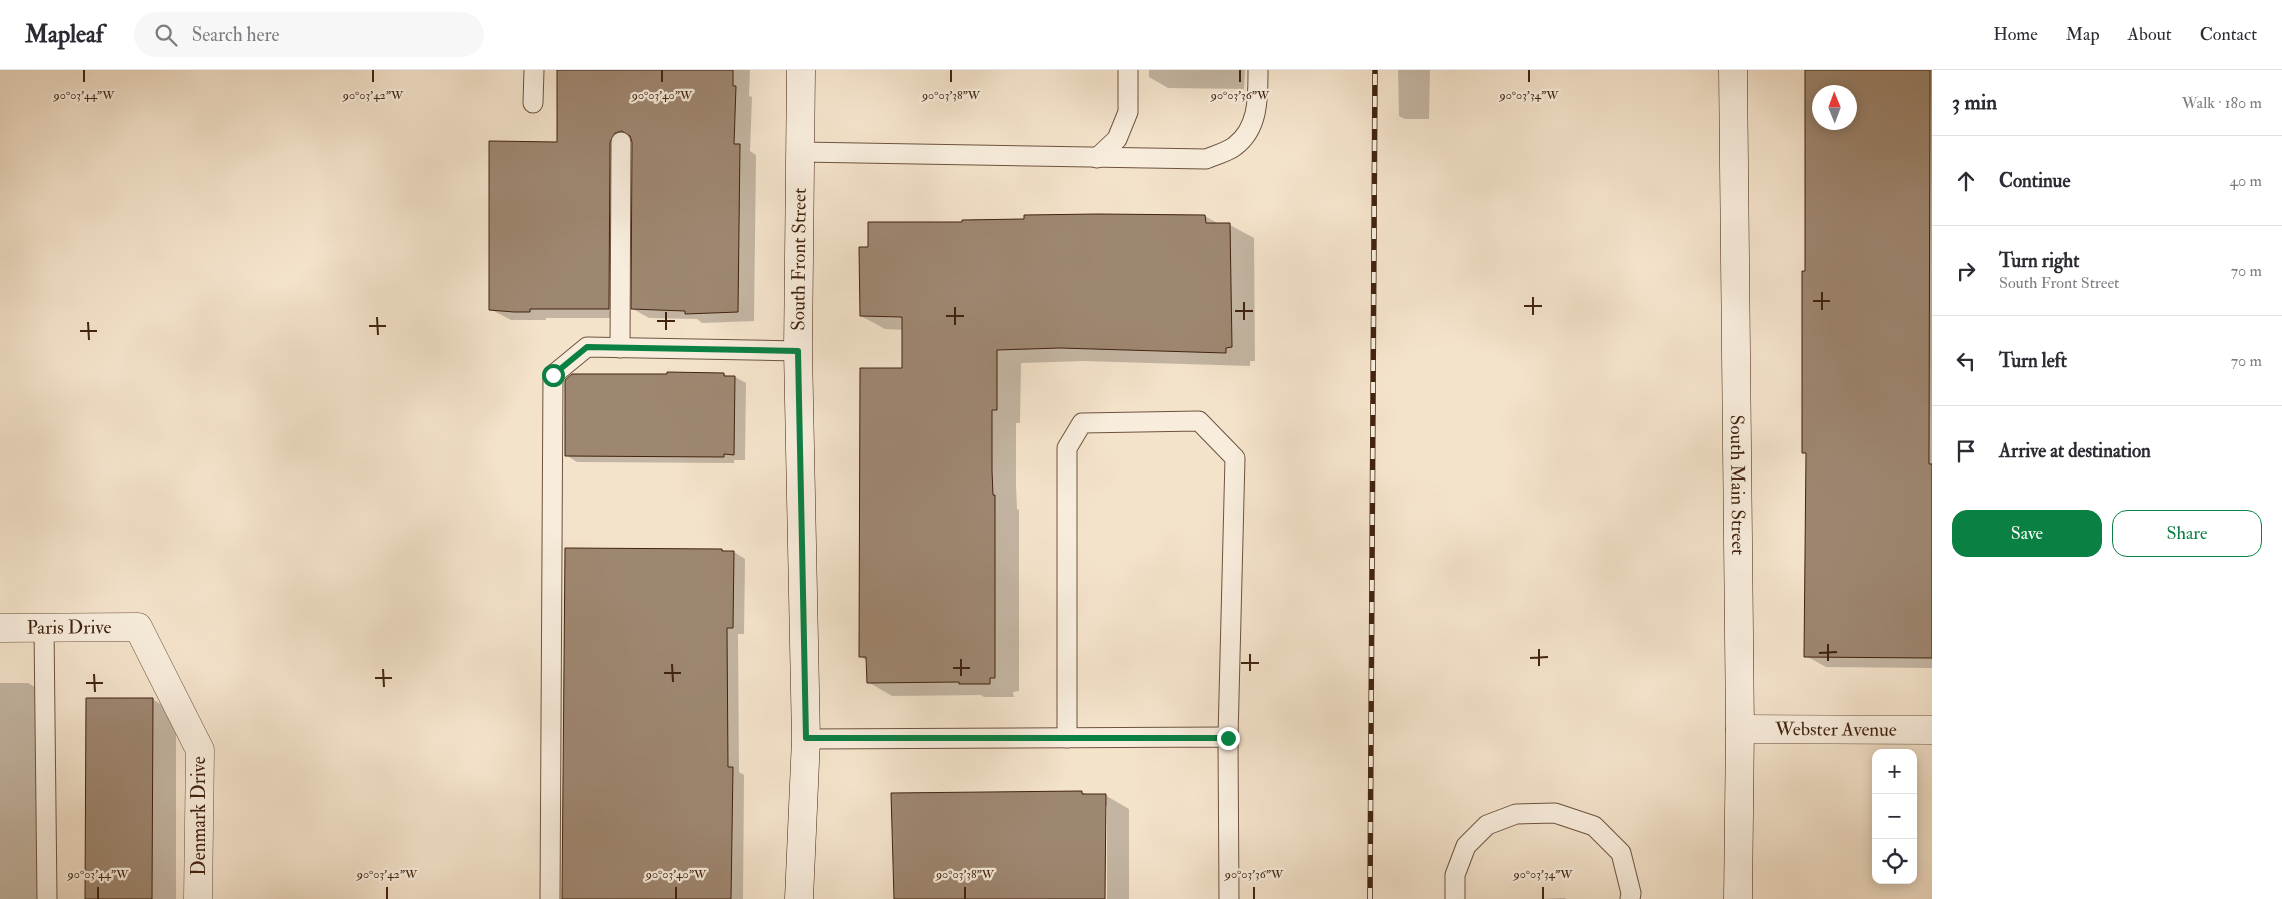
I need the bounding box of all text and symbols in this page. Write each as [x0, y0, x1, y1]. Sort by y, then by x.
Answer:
search box [134, 12, 484, 57]
text: Mapleaf [25, 19, 104, 50]
icon: search [152, 21, 180, 49]
text: Search here [192, 23, 279, 47]
text: Home [1993, 23, 2038, 46]
text: Map [2066, 23, 2100, 46]
text: About [2128, 23, 2172, 46]
text: Contact [2200, 23, 2257, 46]
north arrow [1812, 85, 1857, 130]
text: 90°03'44"W [53, 88, 115, 103]
text: 90°03'42"W [342, 88, 404, 103]
text: 90°03'40"W [631, 88, 693, 103]
text: 90°03'38"W [921, 88, 981, 103]
text: 90°03'36"W [1210, 88, 1270, 103]
text: 90°03'34"W [1499, 88, 1559, 103]
text: 3 min [1952, 89, 1997, 116]
text: Walk · 180 m [2182, 93, 2262, 113]
icon: ahead [1952, 167, 1980, 195]
text: Continue [1999, 169, 2070, 193]
text: 40 m [2229, 171, 2262, 191]
street label: South Front Street [786, 188, 812, 331]
text: Turn right [1999, 249, 2079, 273]
icon: right [1952, 257, 1980, 285]
text: 70 m [2231, 261, 2262, 281]
text: South Front Street [1999, 273, 2119, 293]
icon: left [1952, 347, 1980, 375]
text: Turn left [1999, 349, 2067, 373]
text: 70 m [2231, 351, 2262, 371]
route start [542, 364, 565, 387]
street label: South Main Street [1725, 415, 1750, 555]
icon: arrive [1952, 437, 1980, 465]
text: Arrive at destination [1999, 439, 2151, 463]
button: Save [1952, 510, 2102, 557]
button: Share [2112, 510, 2262, 557]
street label: Paris Drive [27, 615, 111, 640]
street label: Webster Avenue [1774, 717, 1897, 742]
route end [1217, 727, 1240, 750]
map controls [1872, 749, 1917, 884]
button: + [1872, 749, 1917, 794]
street label: Denmark Drive [187, 756, 211, 876]
button: − [1872, 794, 1917, 839]
button: locate [1872, 839, 1917, 884]
text: 90°03'44"W [67, 867, 129, 882]
text: 90°03'42"W [356, 867, 418, 882]
text: 90°03'40"W [645, 867, 707, 882]
text: 90°03'38"W [935, 867, 995, 882]
text: 90°03'36"W [1224, 867, 1284, 882]
text: 90°03'34"W [1513, 867, 1573, 882]

